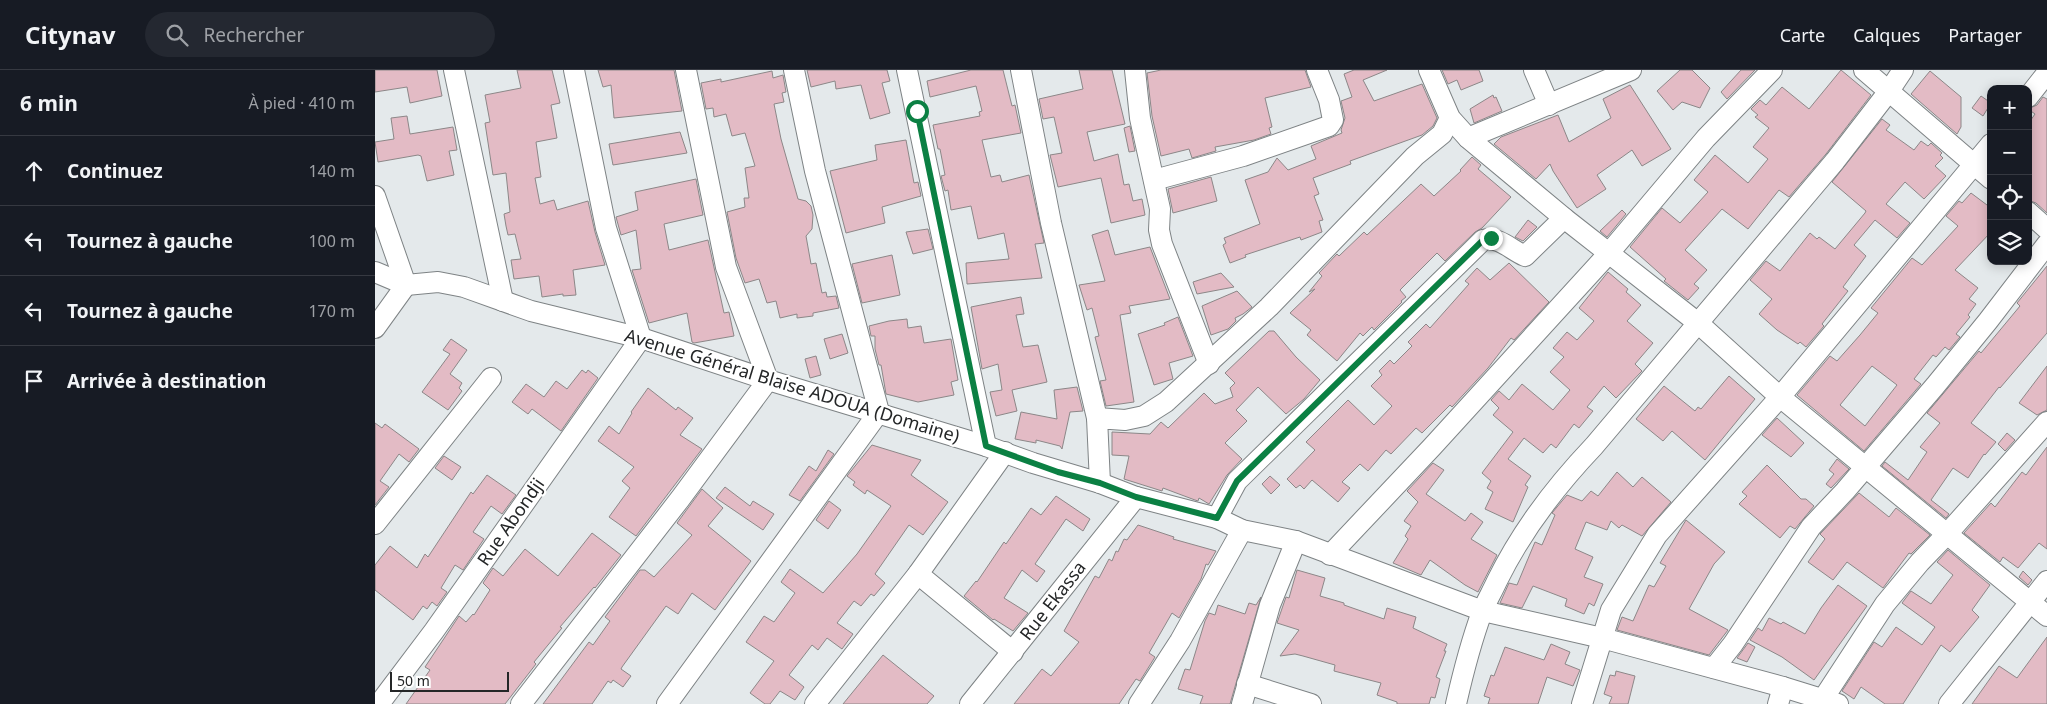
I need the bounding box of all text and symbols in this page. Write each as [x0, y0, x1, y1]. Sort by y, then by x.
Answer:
search box [145, 12, 495, 57]
text: Citynav [25, 18, 115, 51]
icon: search [163, 21, 191, 49]
text: Rechercher [203, 22, 304, 48]
text: Carte [1780, 23, 1825, 47]
text: Calques [1853, 23, 1920, 47]
text: Partager [1948, 23, 2022, 47]
map controls [1987, 85, 2032, 265]
button: + [1987, 85, 2032, 130]
text: 6 min [20, 89, 78, 117]
text: À pied · 410 m [249, 92, 355, 114]
route start [906, 100, 929, 123]
button: − [1987, 130, 2032, 175]
icon: ahead [20, 157, 48, 185]
text: Continuez [67, 158, 163, 184]
text: 140 m [308, 160, 355, 182]
button: locate [1987, 175, 2032, 220]
button: layers [1987, 220, 2032, 265]
icon: left [20, 227, 48, 255]
route end [1480, 227, 1503, 250]
text: Tournez à gauche [67, 228, 233, 254]
text: 100 m [308, 230, 355, 252]
icon: left [20, 297, 48, 325]
text: Tournez à gauche [67, 298, 233, 324]
text: 170 m [308, 300, 355, 322]
street label: Avenue Général Blaise ADOUA (Domaine) [622, 323, 963, 448]
icon: arrive [20, 367, 48, 395]
text: Arrivée à destination [67, 368, 266, 394]
street label: Rue Abondji [471, 473, 549, 570]
street label: Rue Ekassa [1014, 556, 1091, 645]
scale bar [390, 669, 509, 692]
text: 50 m [397, 671, 430, 690]

